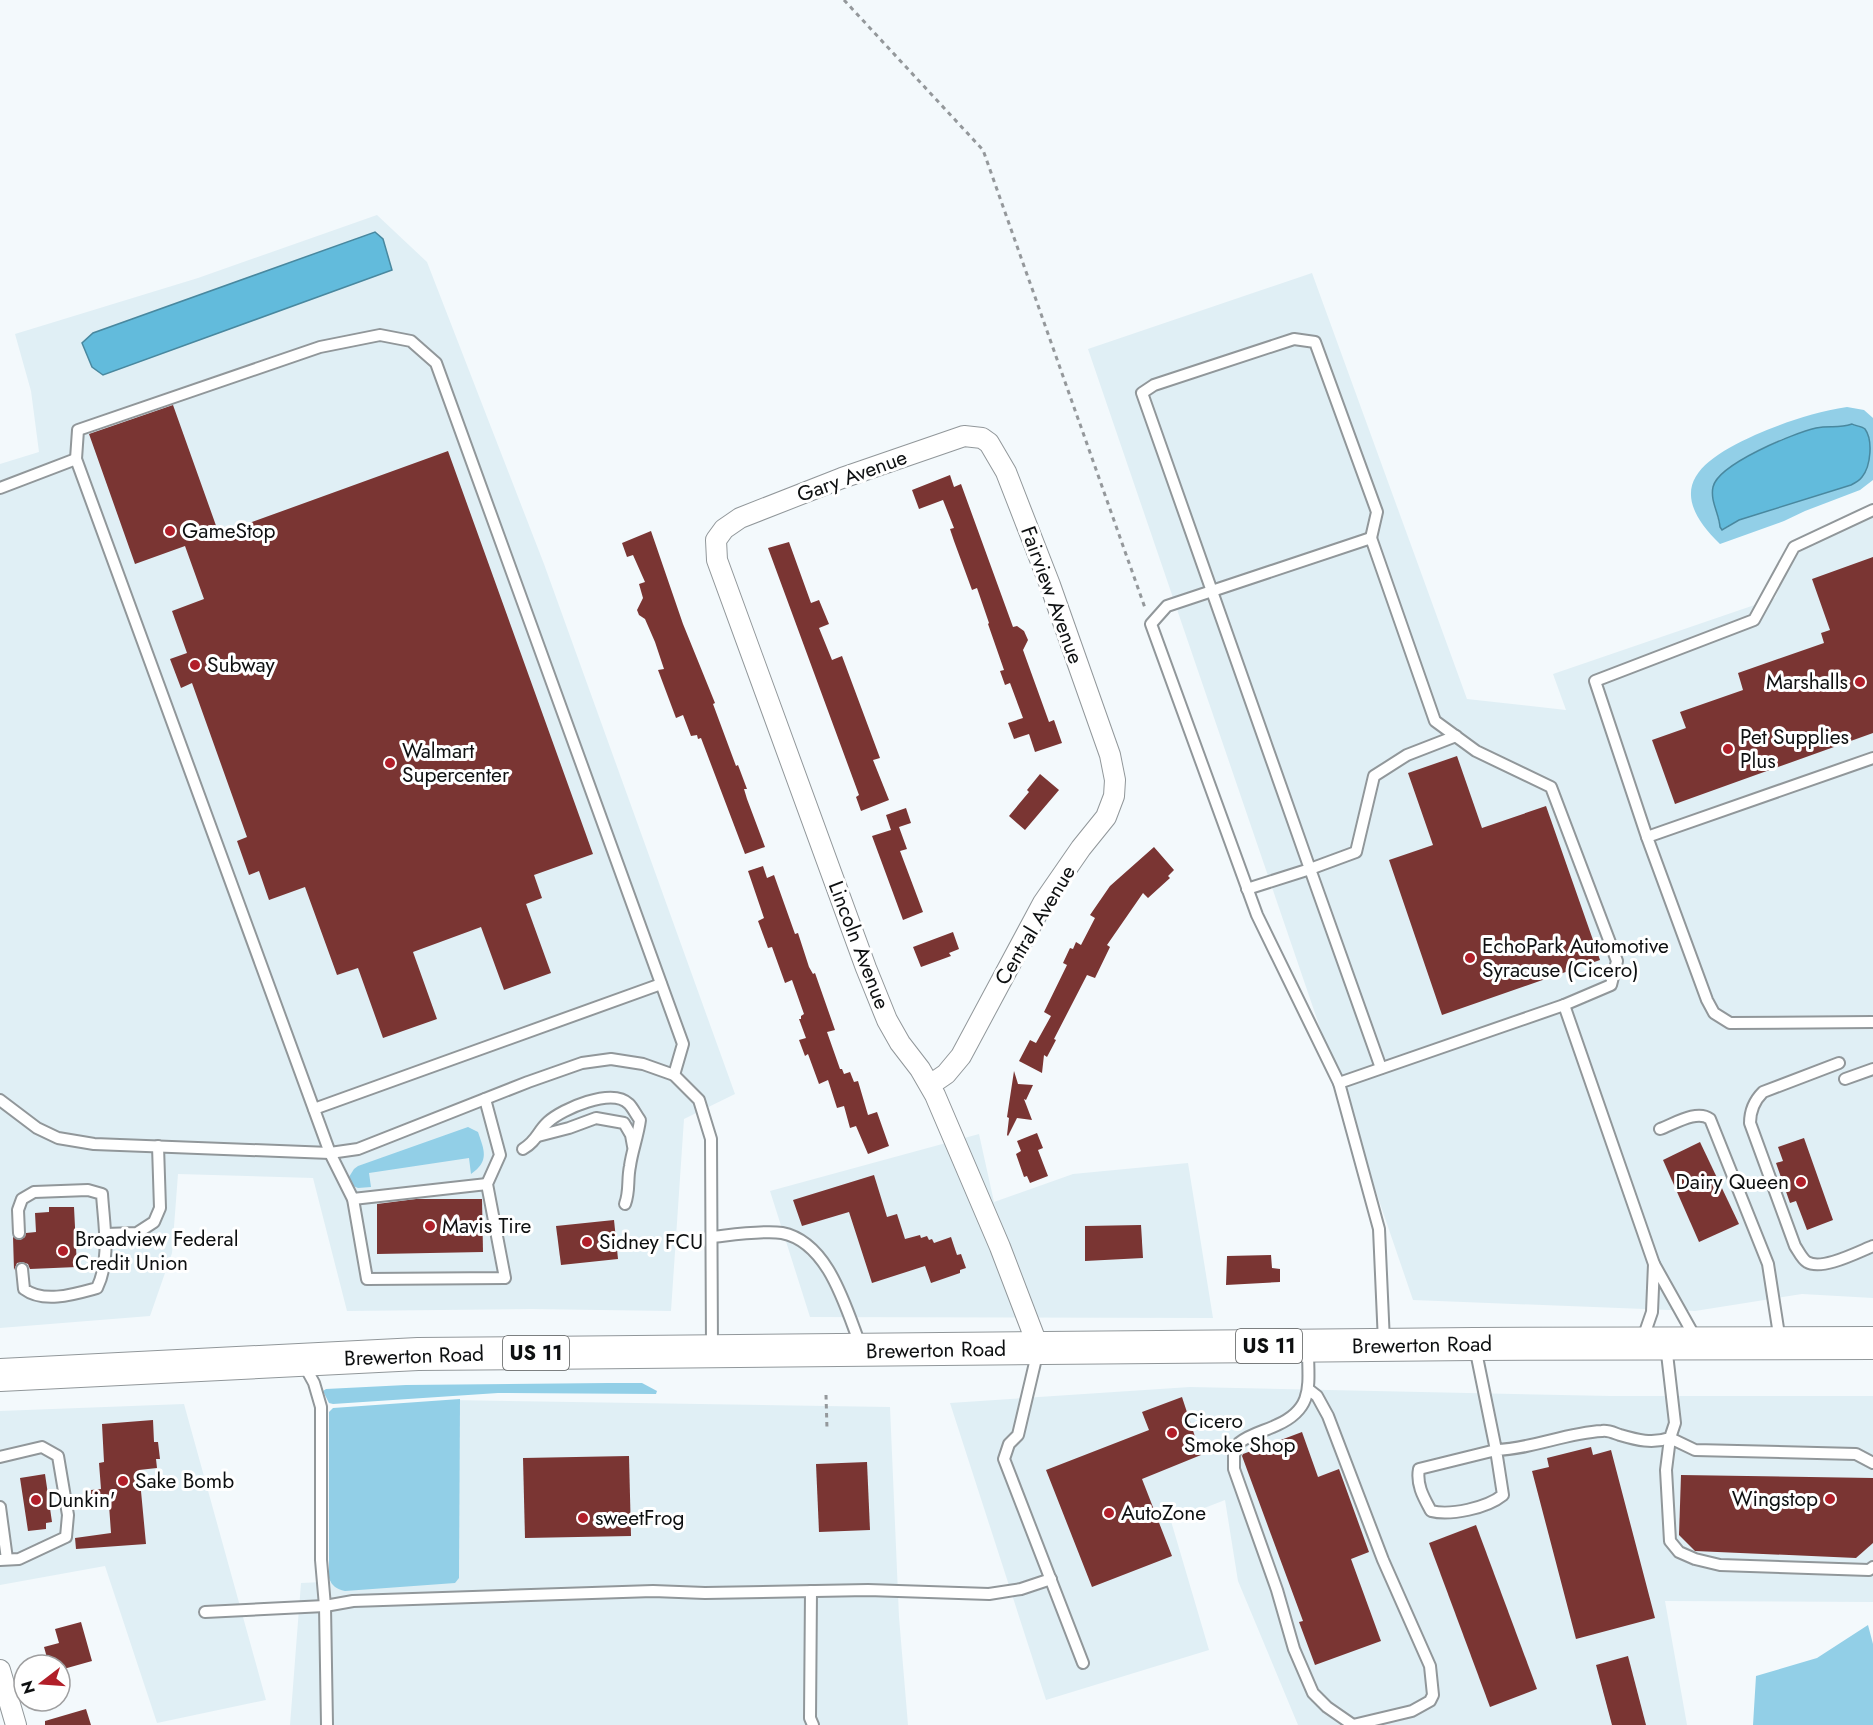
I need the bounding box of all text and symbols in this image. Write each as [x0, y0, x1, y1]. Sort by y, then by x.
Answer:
street label: Gary Avenue [793, 442, 911, 510]
place label: GameStop [182, 516, 276, 546]
street label: Fairview Avenue [1013, 522, 1091, 668]
marker: GameStop [163, 524, 177, 538]
place label: Subway [207, 650, 275, 680]
marker: Subway [188, 658, 202, 672]
place label: Marshalls [1766, 667, 1848, 697]
marker: Marshalls [1853, 675, 1867, 689]
place label: Pet Supplies Plus [1740, 722, 1849, 776]
place label: Walmart Supercenter [402, 736, 510, 790]
marker: Pet Supplies Plus [1721, 742, 1735, 756]
marker: Walmart Supercenter [383, 756, 397, 770]
street label: Central Avenue [987, 859, 1083, 991]
street label: Lincoln Avenue [821, 877, 897, 1014]
place label: EchoPark Automotive Syracuse (Cicero) [1482, 931, 1669, 985]
marker: EchoPark Automotive Syracuse (Cicero) [1463, 951, 1477, 965]
place label: Dairy Queen [1676, 1167, 1789, 1197]
marker: Dairy Queen [1794, 1175, 1808, 1189]
place label: Mavis Tire [442, 1211, 532, 1241]
marker: Mavis Tire [423, 1219, 437, 1233]
place label: Broadview Federal Credit Union [75, 1224, 239, 1278]
place label: Sidney FCU [599, 1227, 703, 1257]
marker: Sidney FCU [580, 1235, 594, 1249]
marker: Broadview Federal Credit Union [56, 1244, 70, 1258]
road number: US 11 [1236, 1329, 1302, 1363]
street label: Brewerton Road [1352, 1329, 1492, 1361]
street label: Brewerton Road [866, 1334, 1006, 1366]
road number: US 11 [503, 1336, 569, 1370]
street label: Brewerton Road [343, 1339, 485, 1373]
place label: Cicero Smoke Shop [1184, 1406, 1295, 1460]
marker: Cicero Smoke Shop [1165, 1426, 1179, 1440]
place label: Sake Bomb [135, 1466, 234, 1496]
marker: Sake Bomb [116, 1474, 130, 1488]
place label: Wingstop [1732, 1484, 1818, 1514]
place label: Dunkin' [48, 1485, 115, 1515]
marker: Wingstop [1823, 1492, 1837, 1506]
marker: Dunkin' [29, 1493, 43, 1507]
place label: AutoZone [1121, 1498, 1206, 1528]
place label: sweetFrog [595, 1503, 684, 1533]
marker: AutoZone [1102, 1506, 1116, 1520]
marker: sweetFrog [576, 1511, 590, 1525]
north arrow [12, 1653, 72, 1713]
text: N [15, 1678, 41, 1697]

